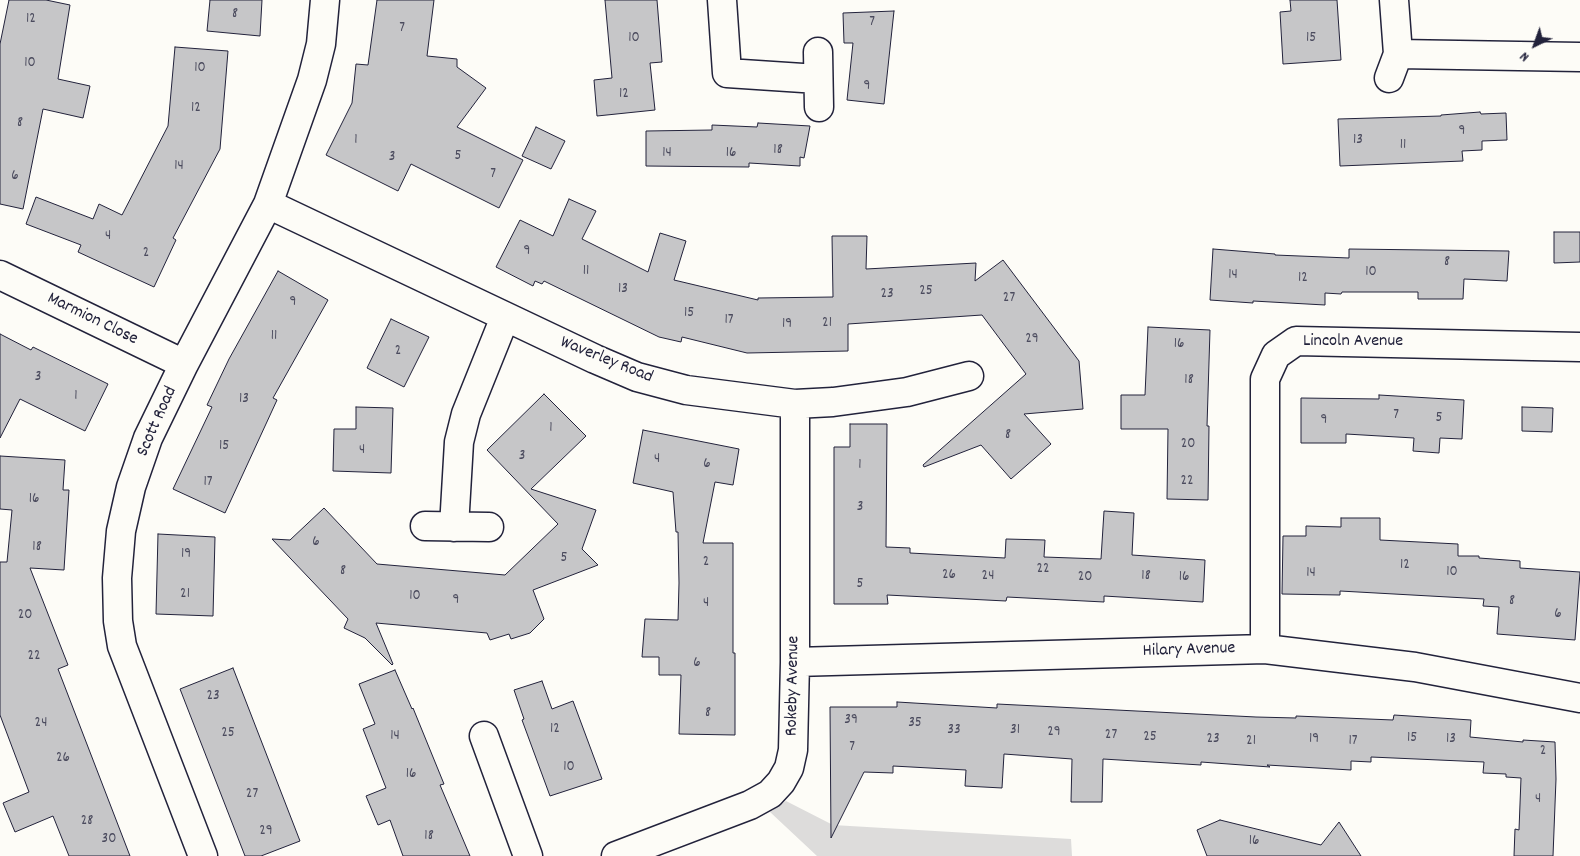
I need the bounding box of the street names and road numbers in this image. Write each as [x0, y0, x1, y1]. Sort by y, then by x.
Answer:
street label: Marmion Close [43, 289, 141, 351]
street label: Lincoln Avenue [1303, 332, 1403, 354]
street label: Waverley Road [556, 333, 656, 389]
street label: Scott Road [133, 384, 183, 460]
street label: Rokeby Avenue [782, 636, 806, 736]
street label: Hilary Avenue [1142, 639, 1236, 663]

